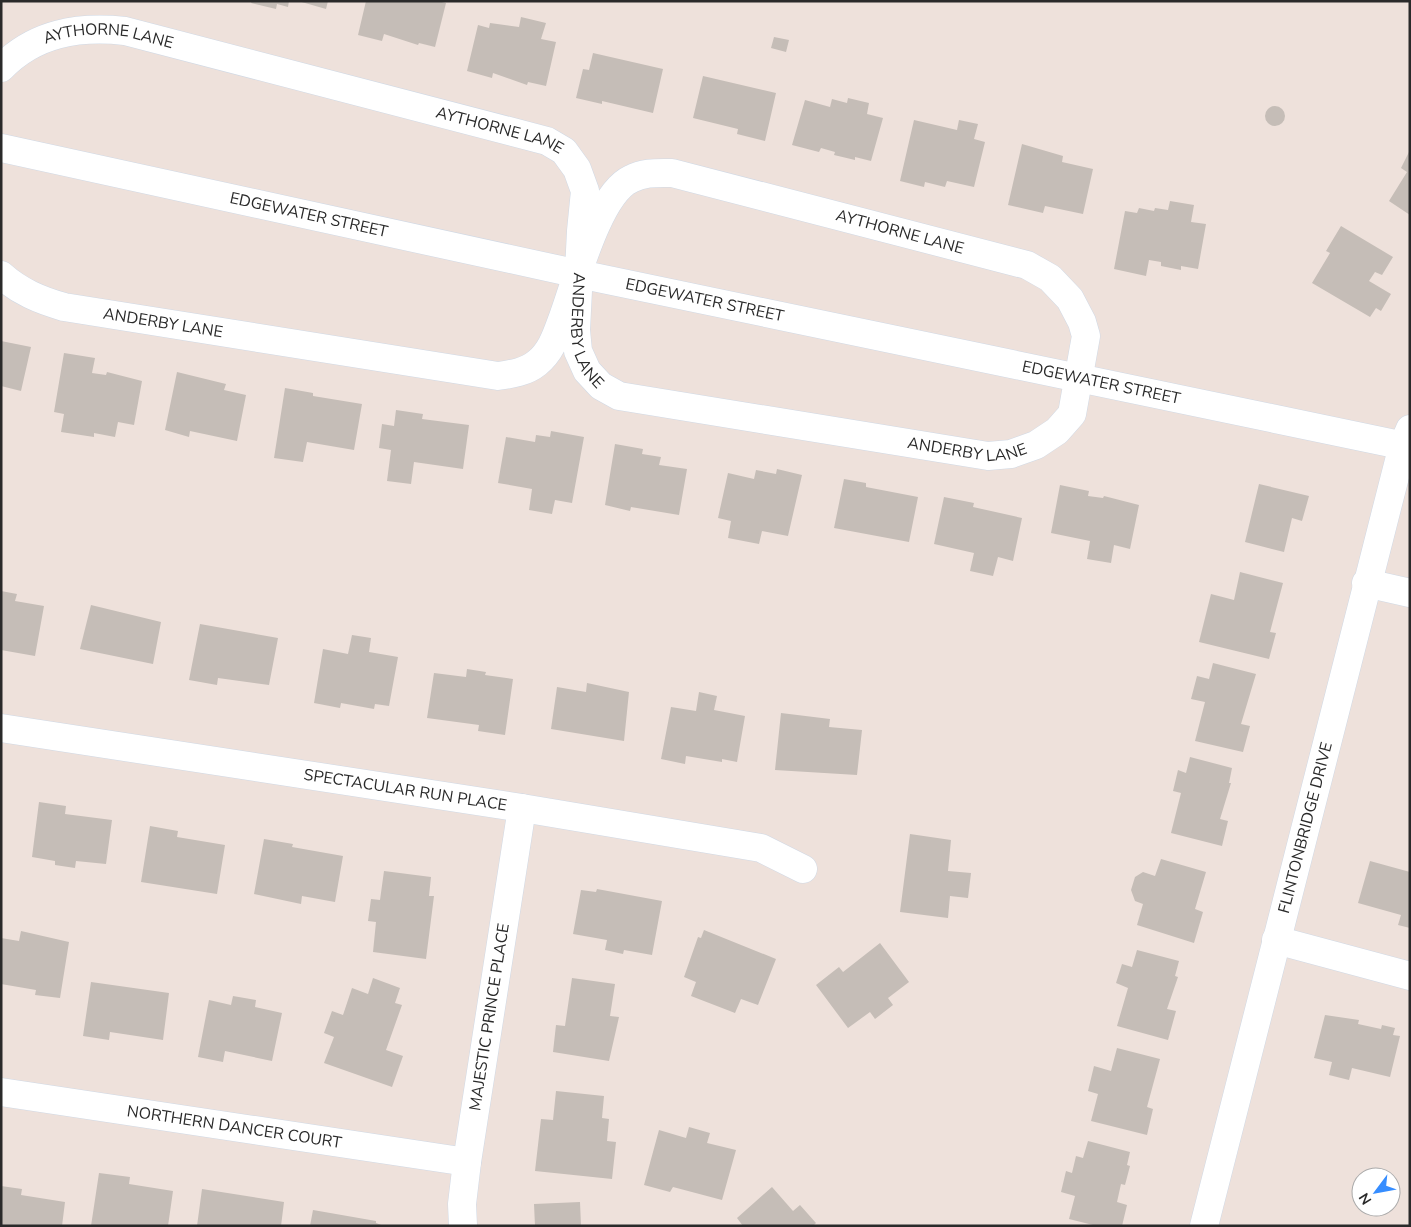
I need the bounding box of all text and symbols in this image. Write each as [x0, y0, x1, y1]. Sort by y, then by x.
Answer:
street label: AYTHORNE LANE [40, 18, 176, 54]
street label: AYTHORNE LANE [434, 102, 568, 159]
street label: EDGEWATER STREET [228, 187, 390, 243]
street label: AYTHORNE LANE [834, 204, 966, 260]
street label: ANDERBY LANE [565, 272, 609, 393]
street label: EDGEWATER STREET [624, 273, 786, 327]
street label: ANDERBY LANE [102, 303, 224, 343]
street label: EDGEWATER STREET [1020, 356, 1183, 410]
street label: ANDERBY LANE [906, 432, 1030, 467]
street label: FLINTONBRIDGE DRIVE [1273, 740, 1338, 916]
street label: SPECTACULAR RUN PLACE [302, 764, 509, 817]
street label: MAJESTIC PRINCE PLACE [464, 922, 515, 1112]
street label: NORTHERN DANCER COURT [125, 1100, 344, 1154]
north arrow [1351, 1167, 1401, 1217]
text: N [1355, 1189, 1376, 1208]

